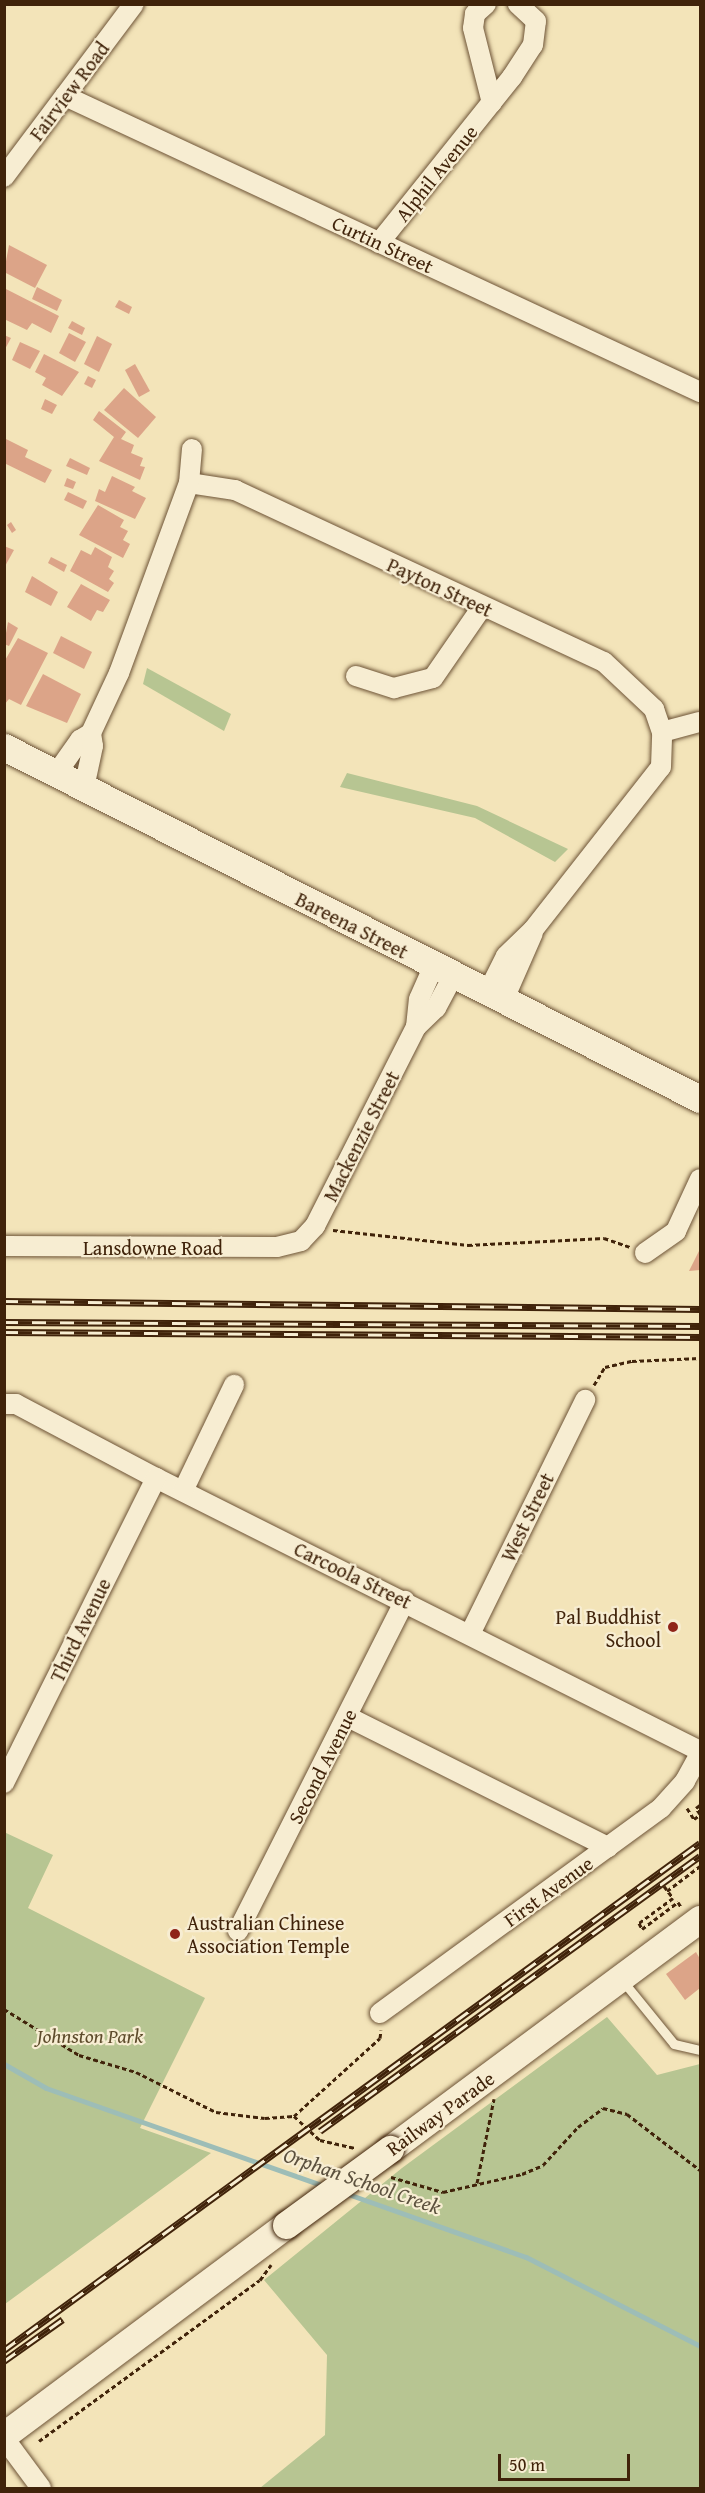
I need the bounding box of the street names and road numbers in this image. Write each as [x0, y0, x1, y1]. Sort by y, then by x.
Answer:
street label: Fairview Road [24, 37, 114, 145]
street label: Alphil Avenue [390, 120, 482, 226]
street label: Curtin Street [329, 210, 437, 278]
street label: Payton Street [383, 552, 497, 622]
street label: Bareena Street [292, 886, 412, 964]
street label: Mackenzie Street [318, 1067, 404, 1205]
street label: Lansdowne Road [83, 1235, 223, 1259]
street label: West Street [495, 1469, 559, 1565]
street label: Carcoola Street [290, 1536, 416, 1614]
street label: Third Avenue [45, 1574, 115, 1686]
street label: Second Avenue [283, 1704, 361, 1828]
street label: First Avenue [499, 1851, 597, 1931]
street label: Railway Parade [381, 2066, 499, 2160]

